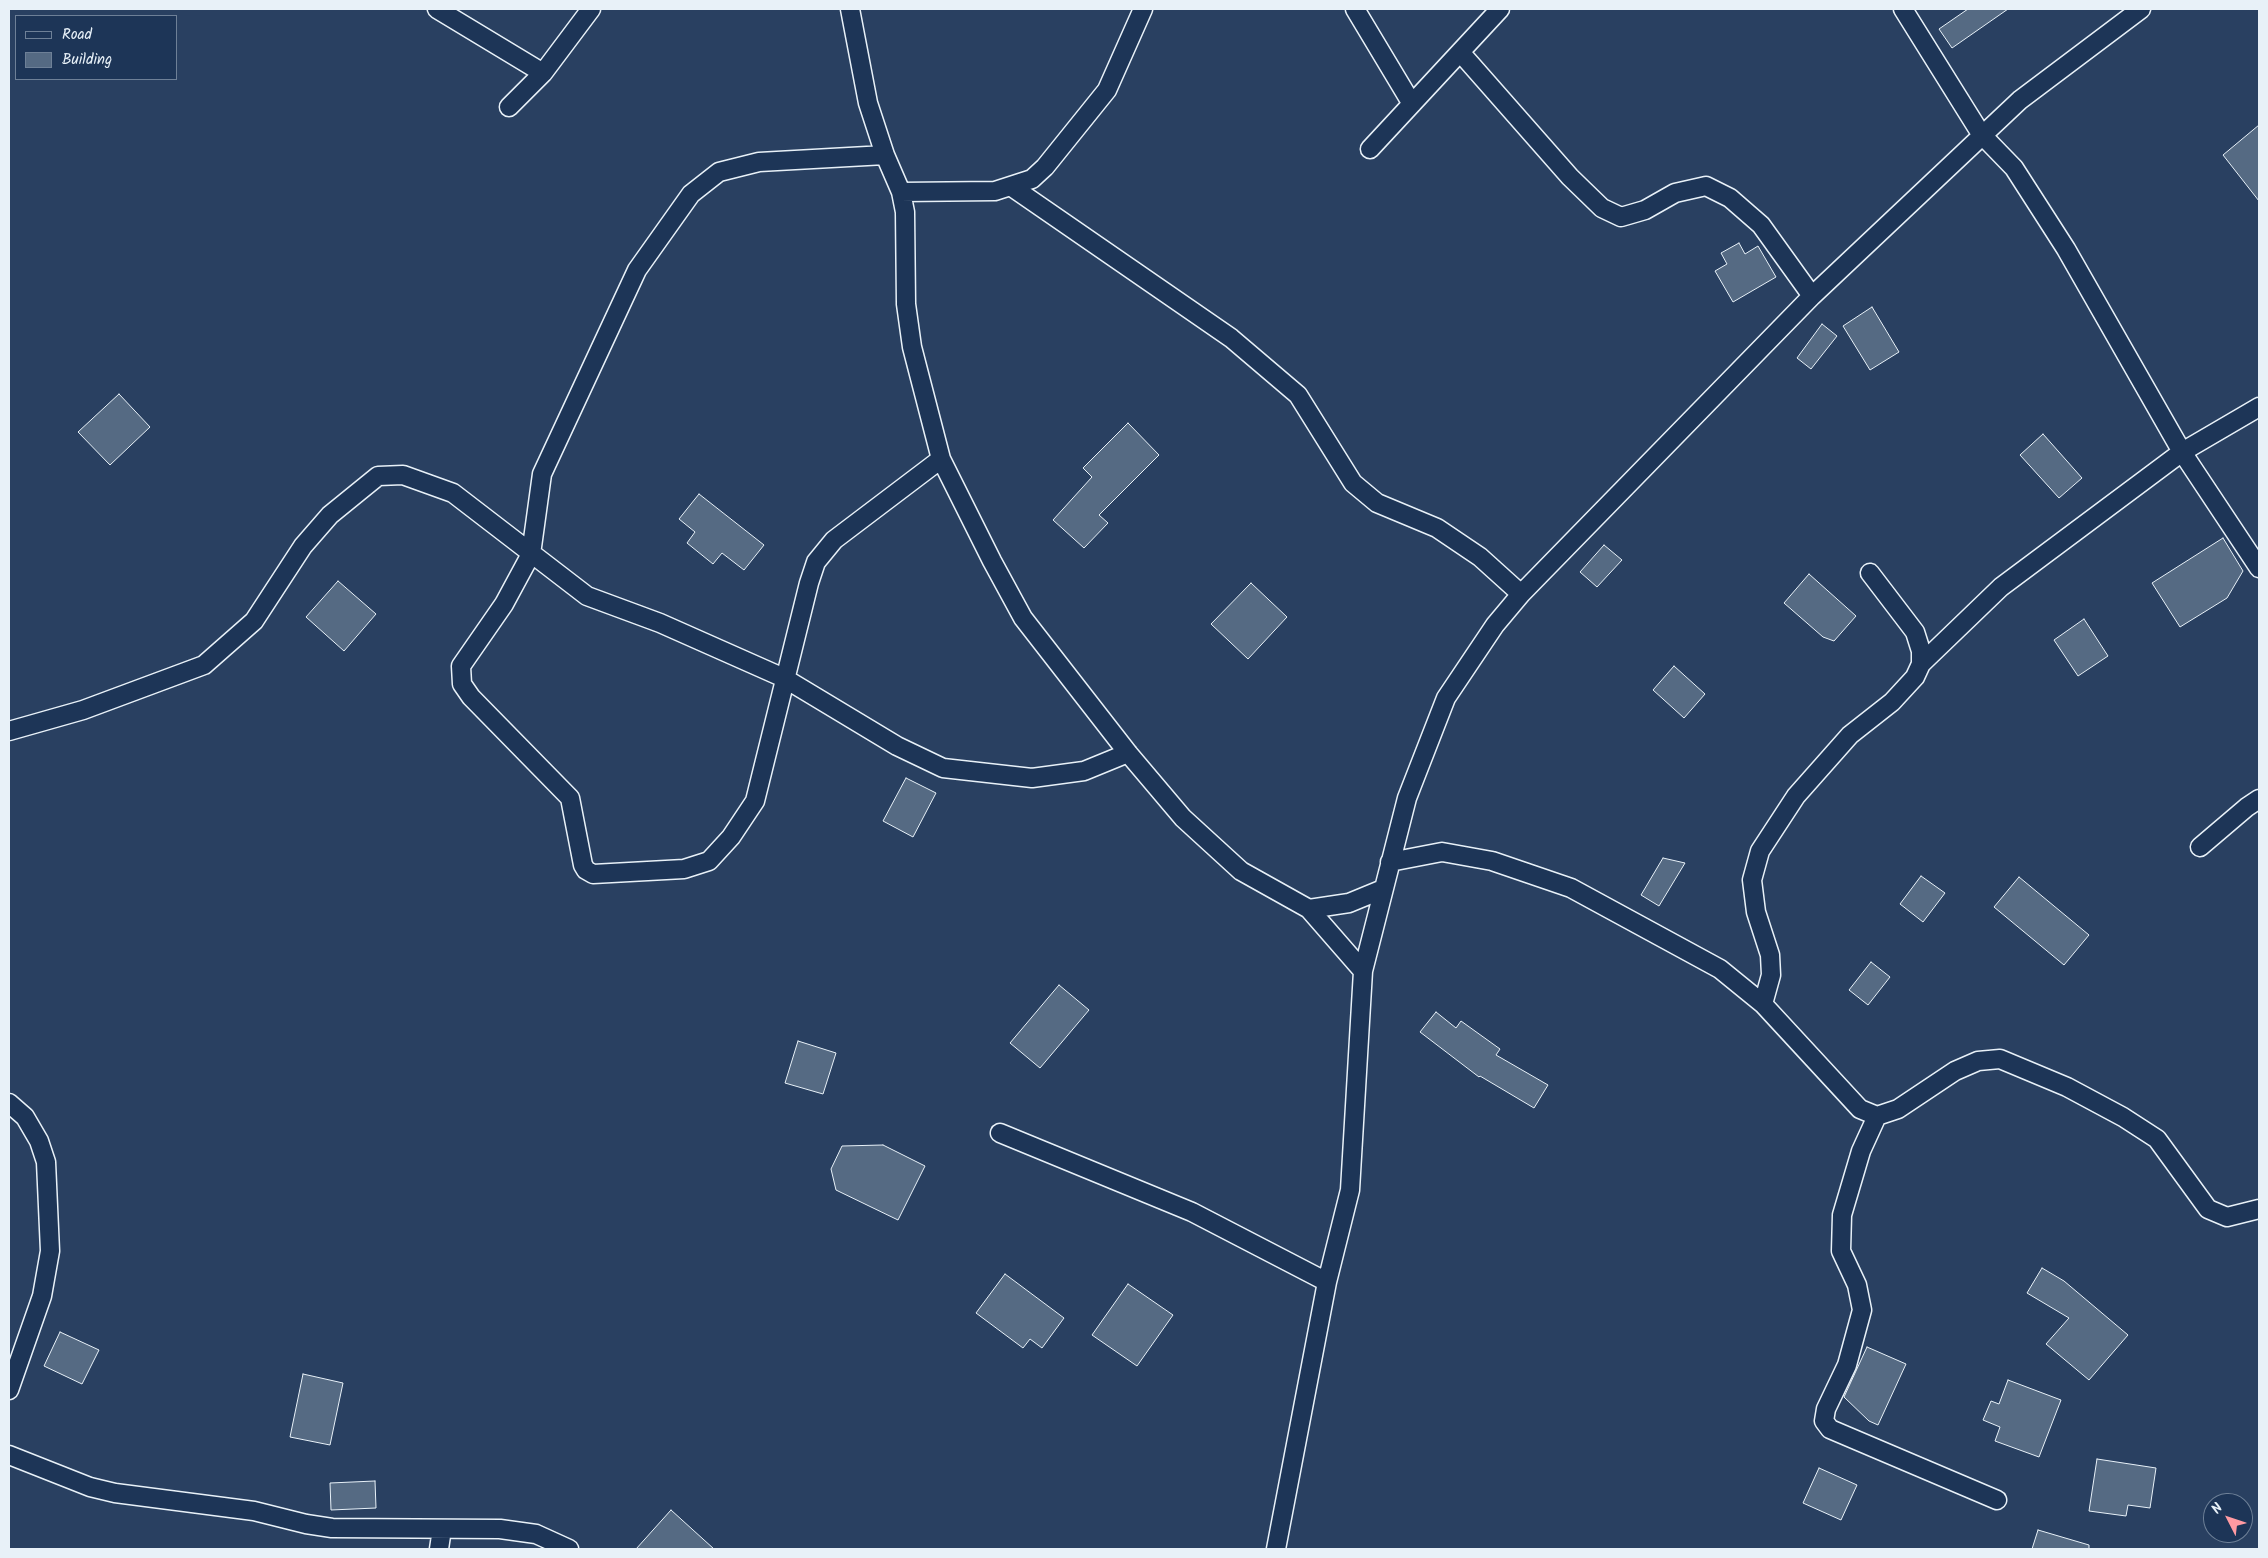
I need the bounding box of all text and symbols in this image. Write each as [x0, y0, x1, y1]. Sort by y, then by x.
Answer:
legend [15, 15, 178, 80]
text: Road [62, 23, 92, 47]
text: Building [62, 48, 112, 72]
north arrow [2203, 1493, 2253, 1543]
text: N [2206, 1498, 2229, 1519]

